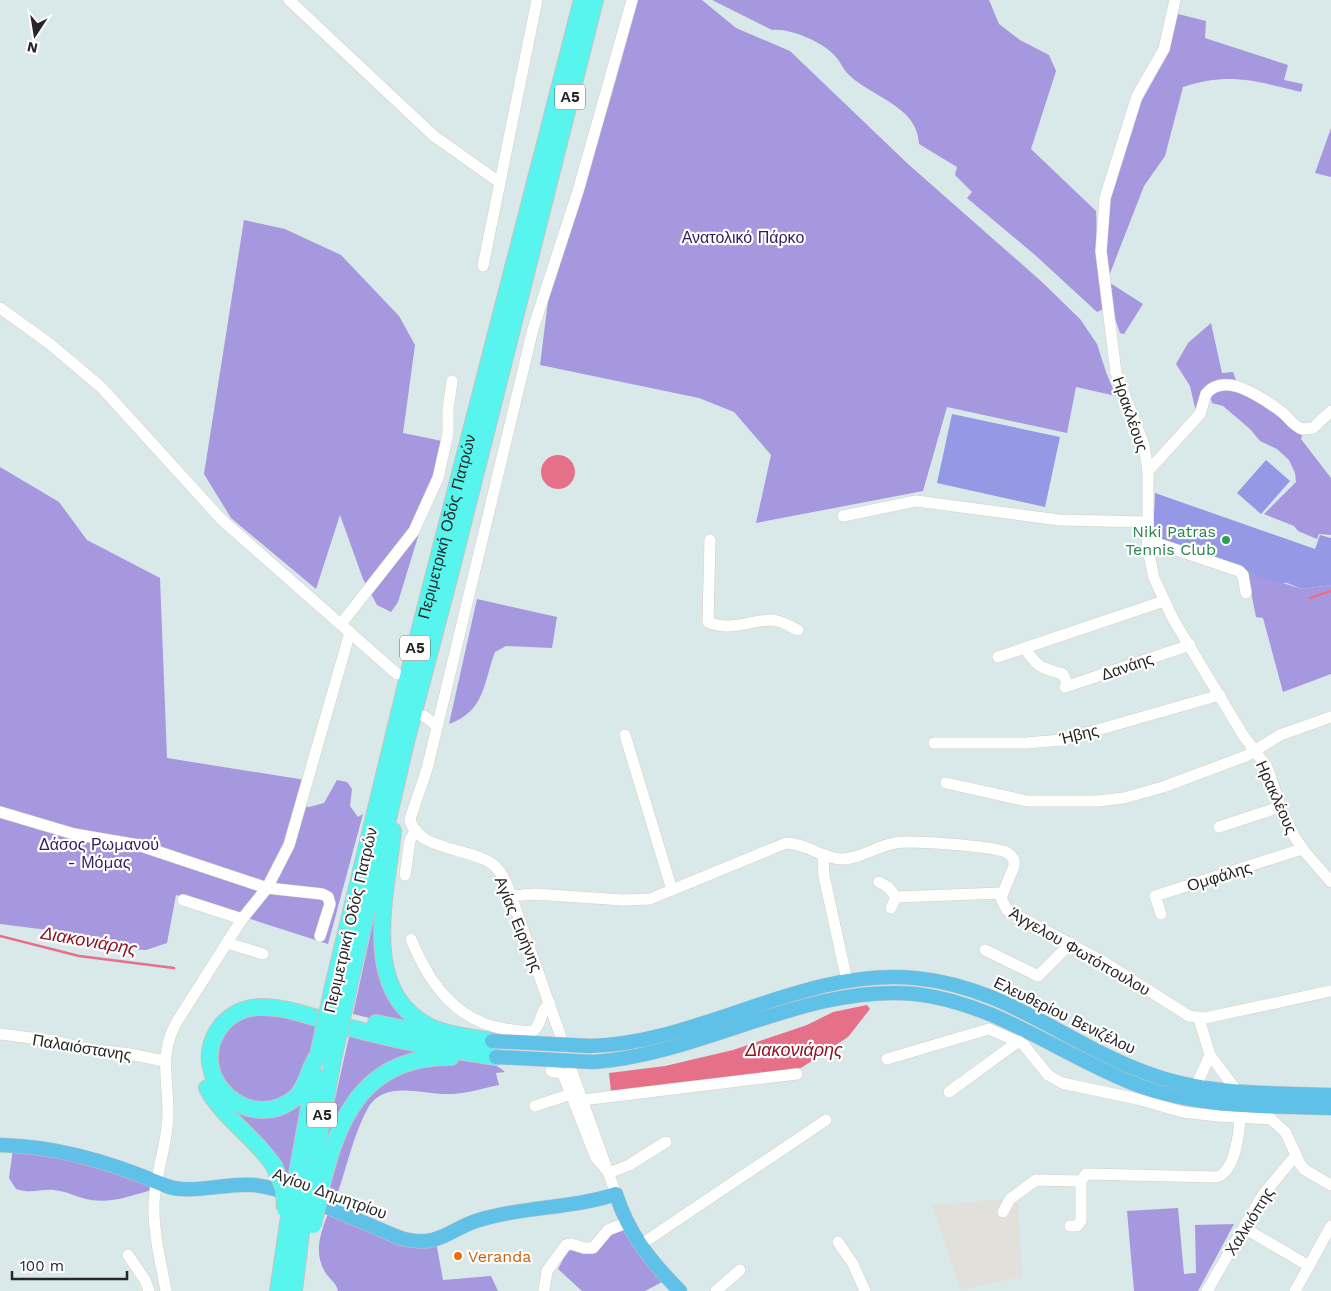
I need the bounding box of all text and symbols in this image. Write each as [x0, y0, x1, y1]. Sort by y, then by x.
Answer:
north arrow [10, 10, 60, 60]
text: N [26, 39, 39, 57]
road number: Α5 [555, 84, 585, 110]
park label: Ανατολικό Πάρκο [682, 228, 804, 247]
street label: Ηρακλέους [1109, 374, 1152, 455]
street label: Περιμετρική Οδός Πατρών [414, 432, 480, 621]
place label: Niki Patras Tennis Club [1125, 522, 1216, 559]
marker: Niki Patras Tennis Club [1220, 534, 1232, 546]
road number: Α5 [400, 636, 430, 660]
street label: Δανάης [1099, 649, 1156, 684]
street label: Ήβης [1057, 720, 1101, 749]
street label: Ηρακλέους [1252, 758, 1301, 837]
street label: Περιμετρική Οδός Πατρών [320, 825, 381, 1015]
park label: Δάσος Ρωμανού - Μόμας [39, 835, 159, 872]
street label: Ομφάλης [1185, 858, 1254, 895]
street label: Αγίας Ειρήνης [491, 874, 546, 975]
street label: Άγγελου Φωτόπουλου [1006, 903, 1154, 1000]
water label: Διακονιάρης [38, 922, 139, 959]
street label: Ελευθερίου Βενιζέλου [991, 973, 1139, 1058]
street label: Παλαιόστανης [31, 1030, 133, 1065]
water label: Διακονιάρης [744, 1039, 843, 1060]
road number: Α5 [307, 1102, 337, 1128]
street label: Αγίου Δημητρίου [270, 1164, 390, 1223]
street label: Χαλκιόπης [1221, 1183, 1278, 1259]
place label: Veranda [468, 1247, 531, 1266]
scale bar [12, 1248, 128, 1280]
marker: Veranda [452, 1250, 464, 1262]
text: 100 m [20, 1257, 64, 1275]

